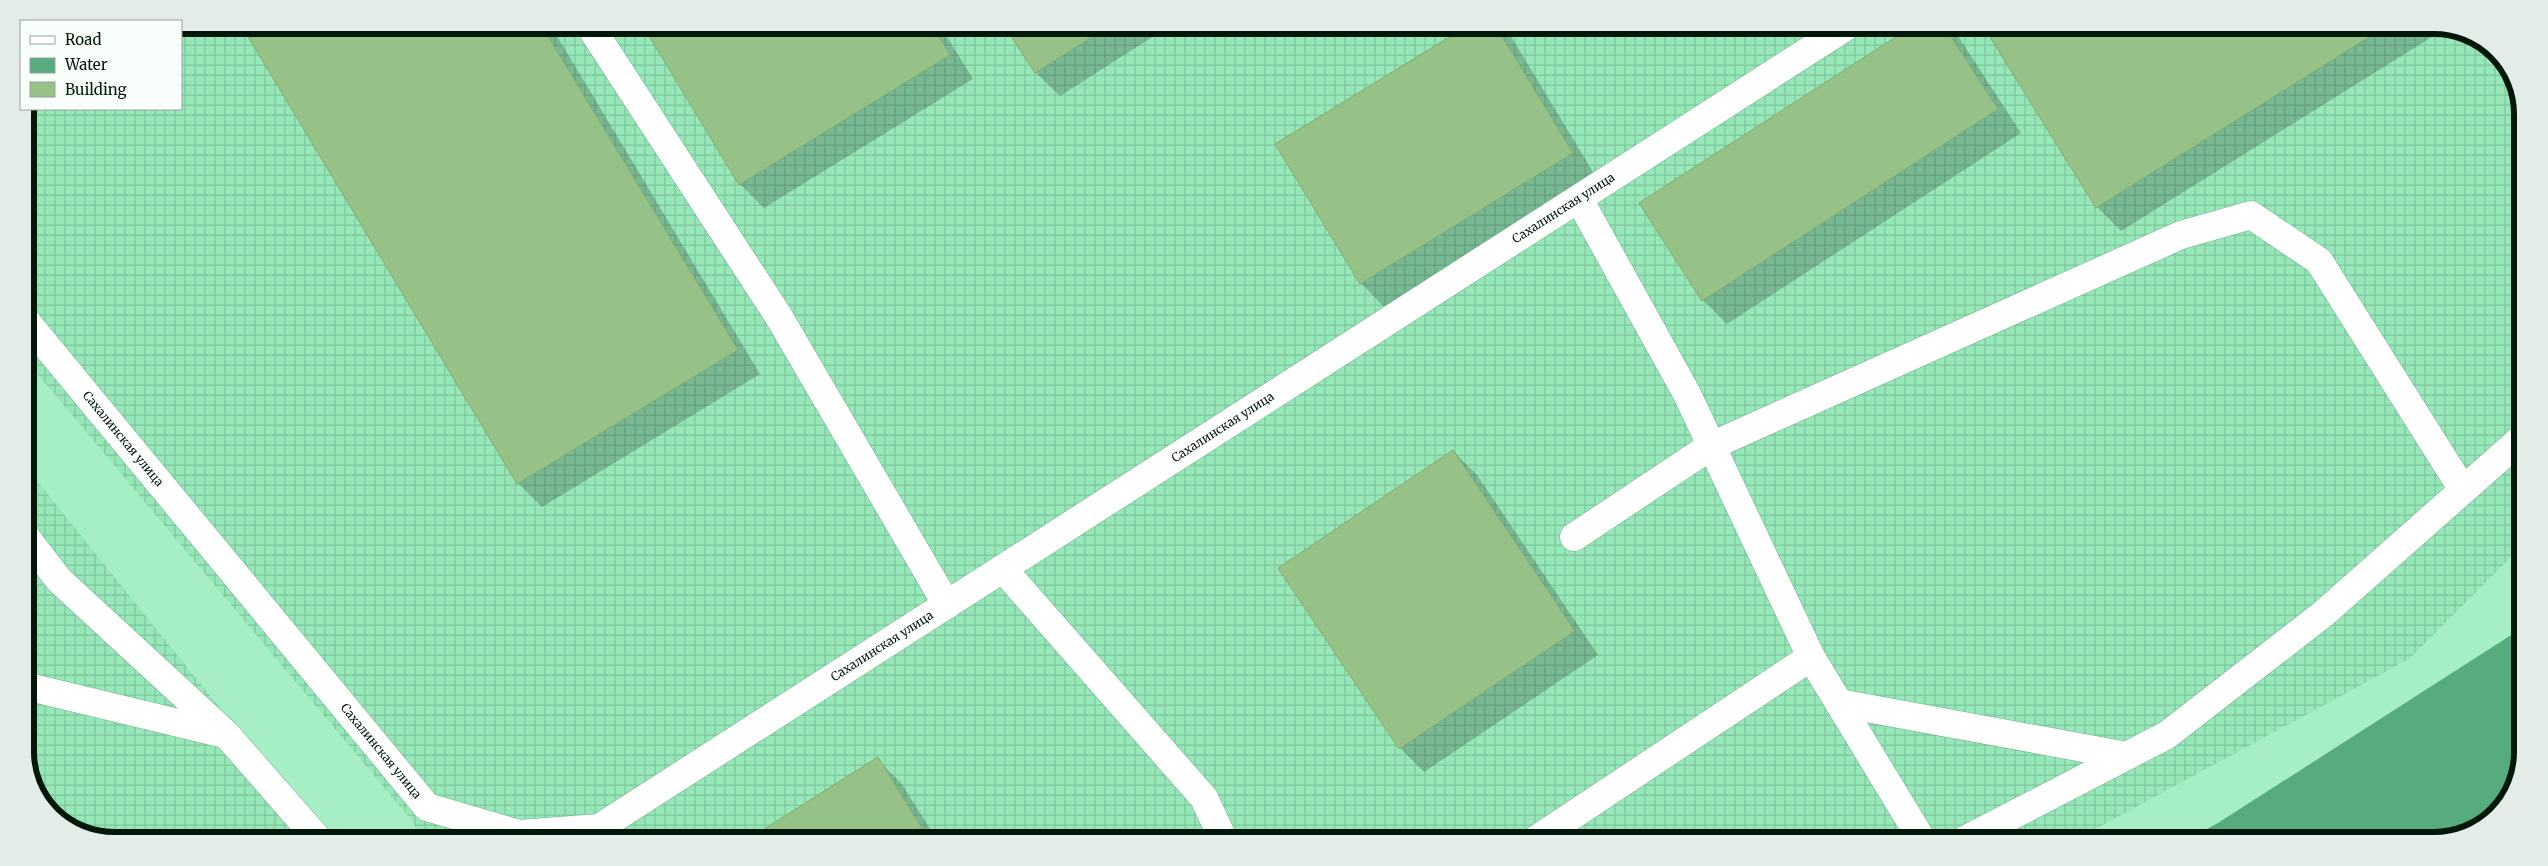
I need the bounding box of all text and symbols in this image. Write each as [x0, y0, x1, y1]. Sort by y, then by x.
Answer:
legend [20, 20, 182, 110]
text: Road [65, 30, 101, 49]
text: Water [64, 55, 108, 74]
text: Building [65, 80, 127, 99]
street label: Сахалинская улица [1509, 169, 1618, 246]
street label: Сахалинская улица [80, 388, 167, 489]
street label: Сахалинская улица [1168, 388, 1277, 465]
street label: Сахалинская улица [828, 607, 936, 684]
street label: Сахалинская улица [338, 700, 425, 802]

